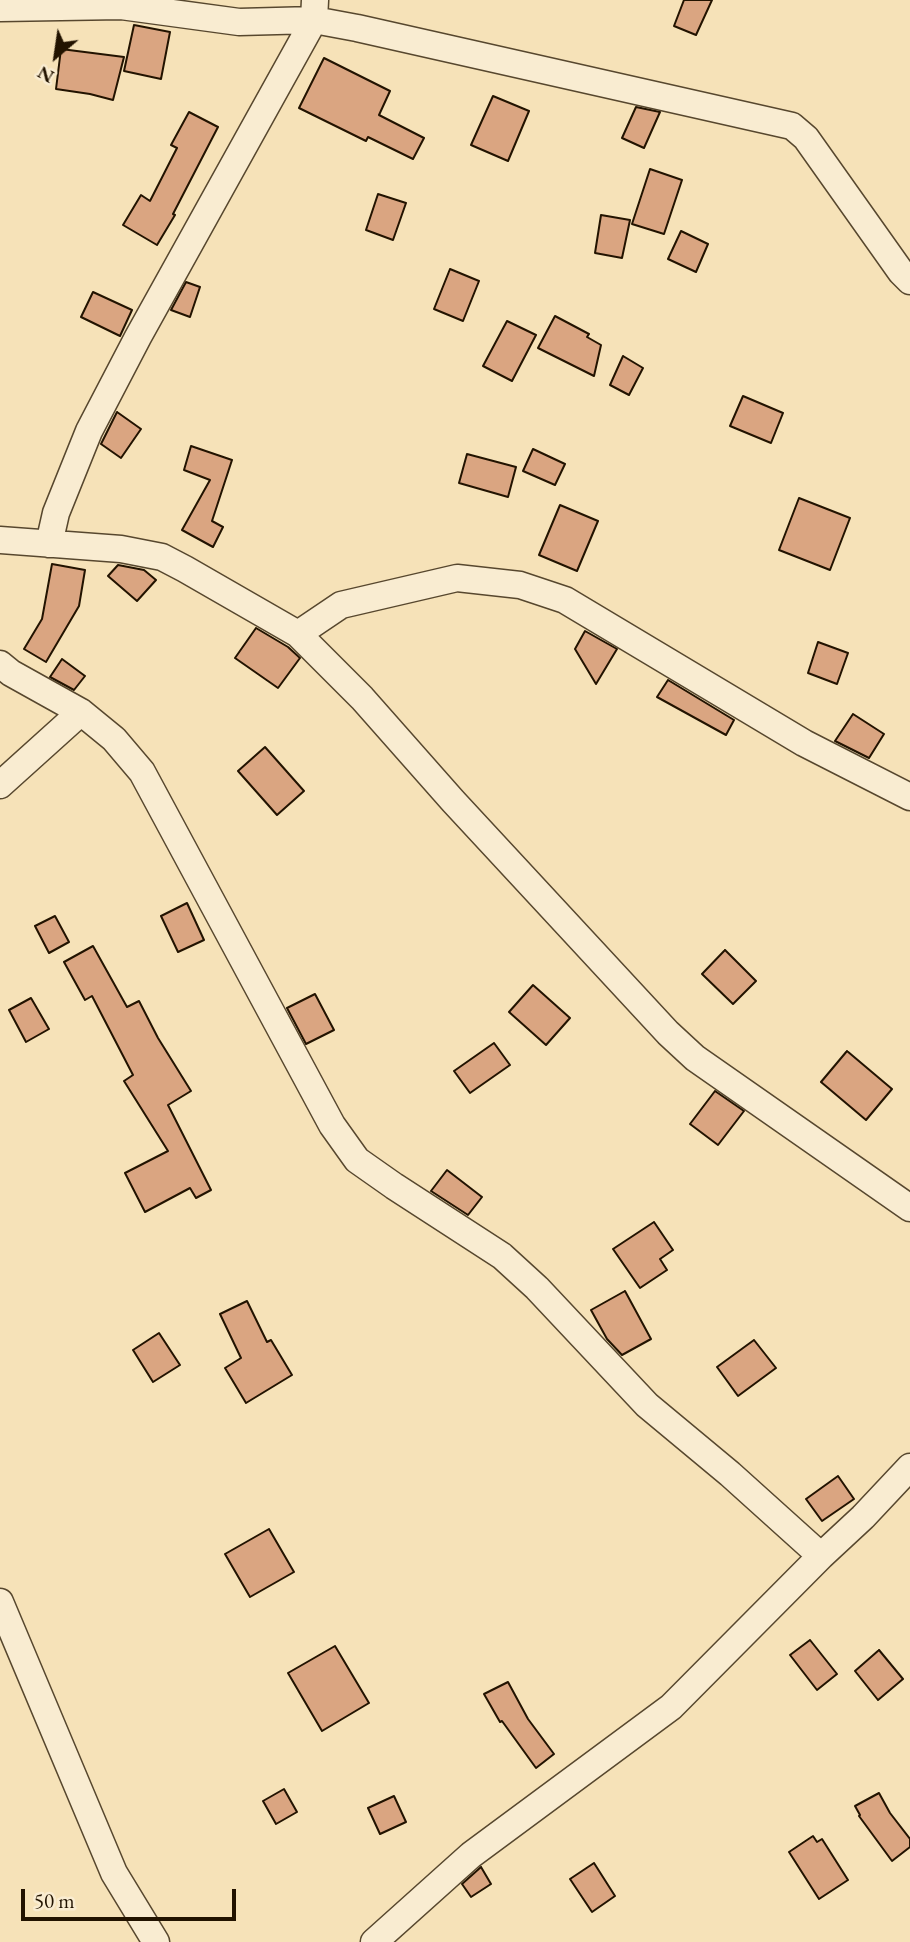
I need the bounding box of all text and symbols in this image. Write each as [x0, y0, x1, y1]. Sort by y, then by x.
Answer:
north arrow [21, 21, 91, 91]
text: N [33, 60, 58, 89]
scale bar [24, 1876, 240, 1920]
text: 50 m [34, 1887, 75, 1914]

